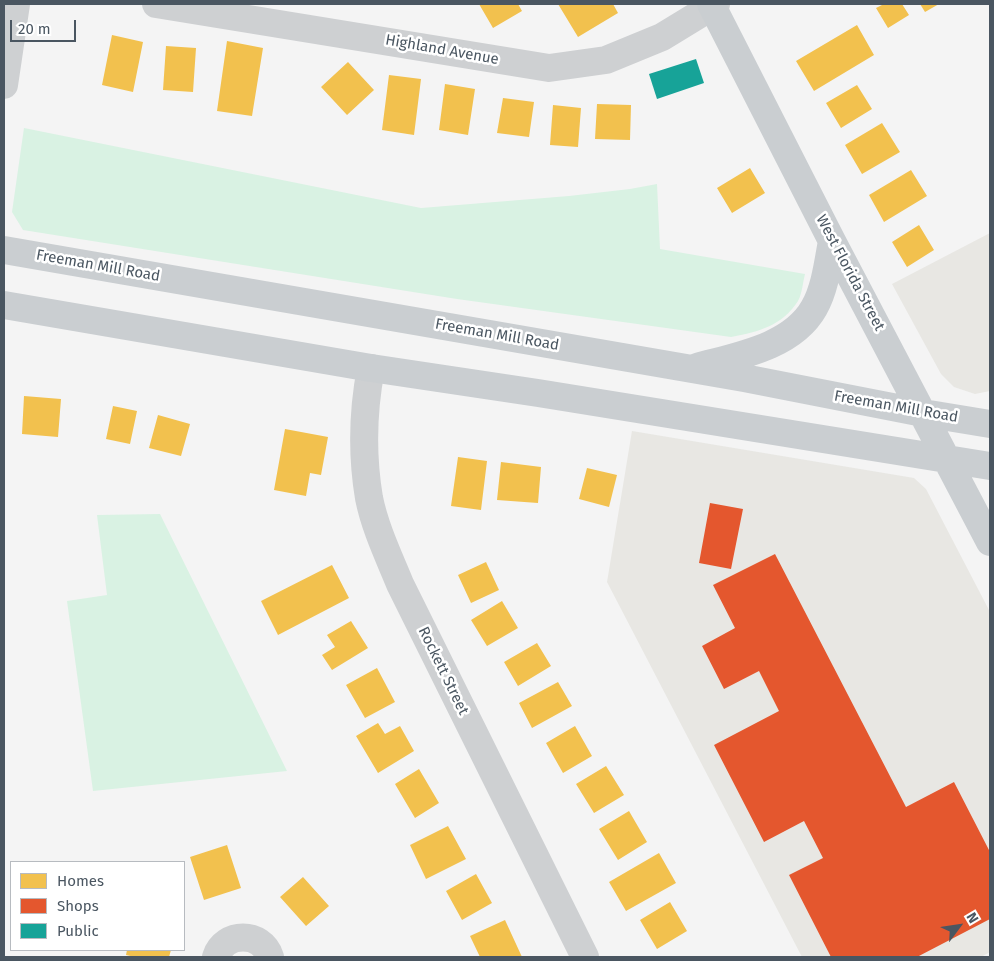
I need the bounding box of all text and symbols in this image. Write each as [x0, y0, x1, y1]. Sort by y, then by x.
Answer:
scale bar [12, 10, 79, 42]
text: 20 m [18, 20, 51, 38]
street label: Highland Avenue [384, 31, 500, 69]
street label: West Florida Street [812, 212, 888, 334]
street label: Freeman Mill Road [35, 246, 161, 286]
street label: Freeman Mill Road [434, 315, 560, 355]
street label: Freeman Mill Road [833, 387, 959, 427]
street label: Rockett Street [414, 624, 472, 718]
legend [10, 861, 185, 951]
text: Homes [57, 872, 104, 890]
text: Shops [57, 897, 99, 915]
north arrow [934, 901, 984, 951]
text: N [963, 910, 982, 926]
text: Public [57, 922, 99, 940]

